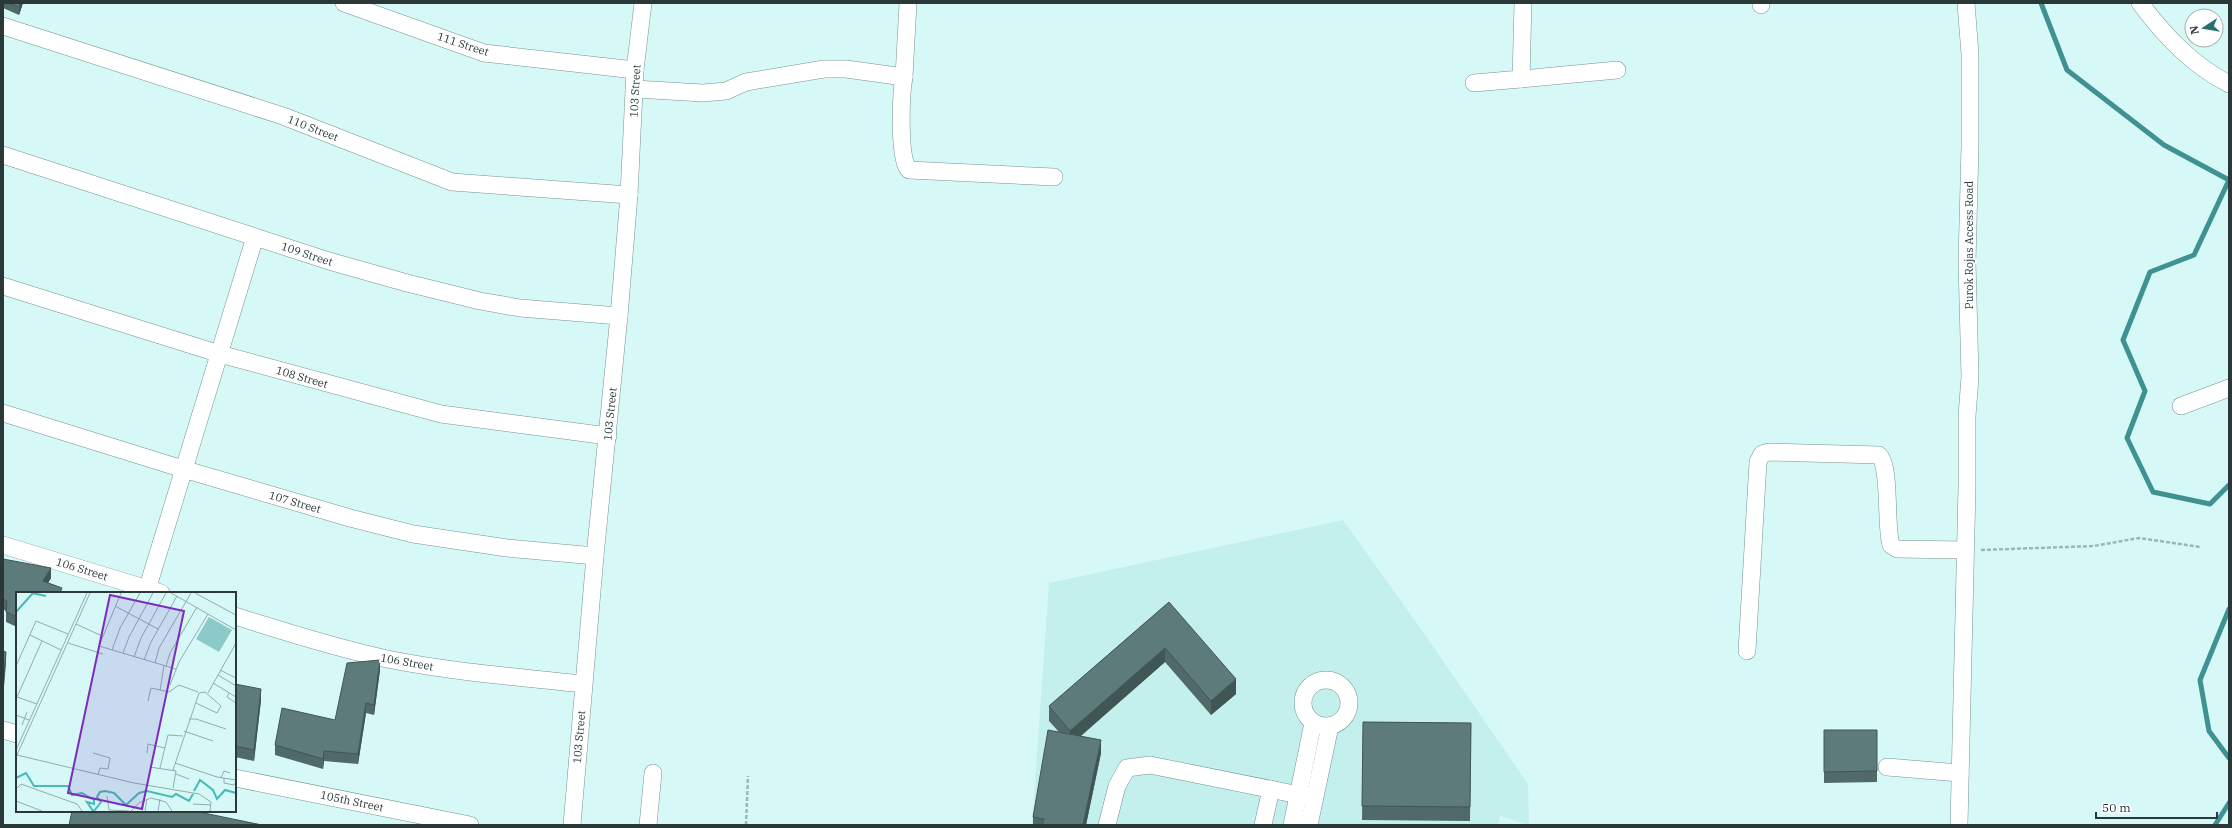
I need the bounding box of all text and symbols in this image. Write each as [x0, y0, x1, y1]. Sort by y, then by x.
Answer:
north arrow [2184, 8, 2224, 48]
text: N [2186, 24, 2202, 36]
street label: 111 Street [436, 29, 491, 59]
street label: 103 Street [627, 64, 643, 118]
street label: 110 Street [286, 112, 340, 144]
street label: Purok Rojas Access Road [1962, 180, 1976, 309]
street label: 109 Street [280, 239, 335, 269]
street label: 108 Street [274, 363, 330, 391]
street label: 103 Street [600, 387, 620, 441]
street label: 107 Street [267, 488, 323, 516]
street label: 106 Street [54, 555, 110, 584]
inset map [16, 592, 236, 812]
street label: 106 Street [380, 650, 435, 674]
street label: 103 Street [570, 710, 588, 764]
street label: 105th Street [319, 787, 385, 815]
scale bar [2096, 794, 2217, 820]
text: 50 m [2102, 800, 2131, 815]

